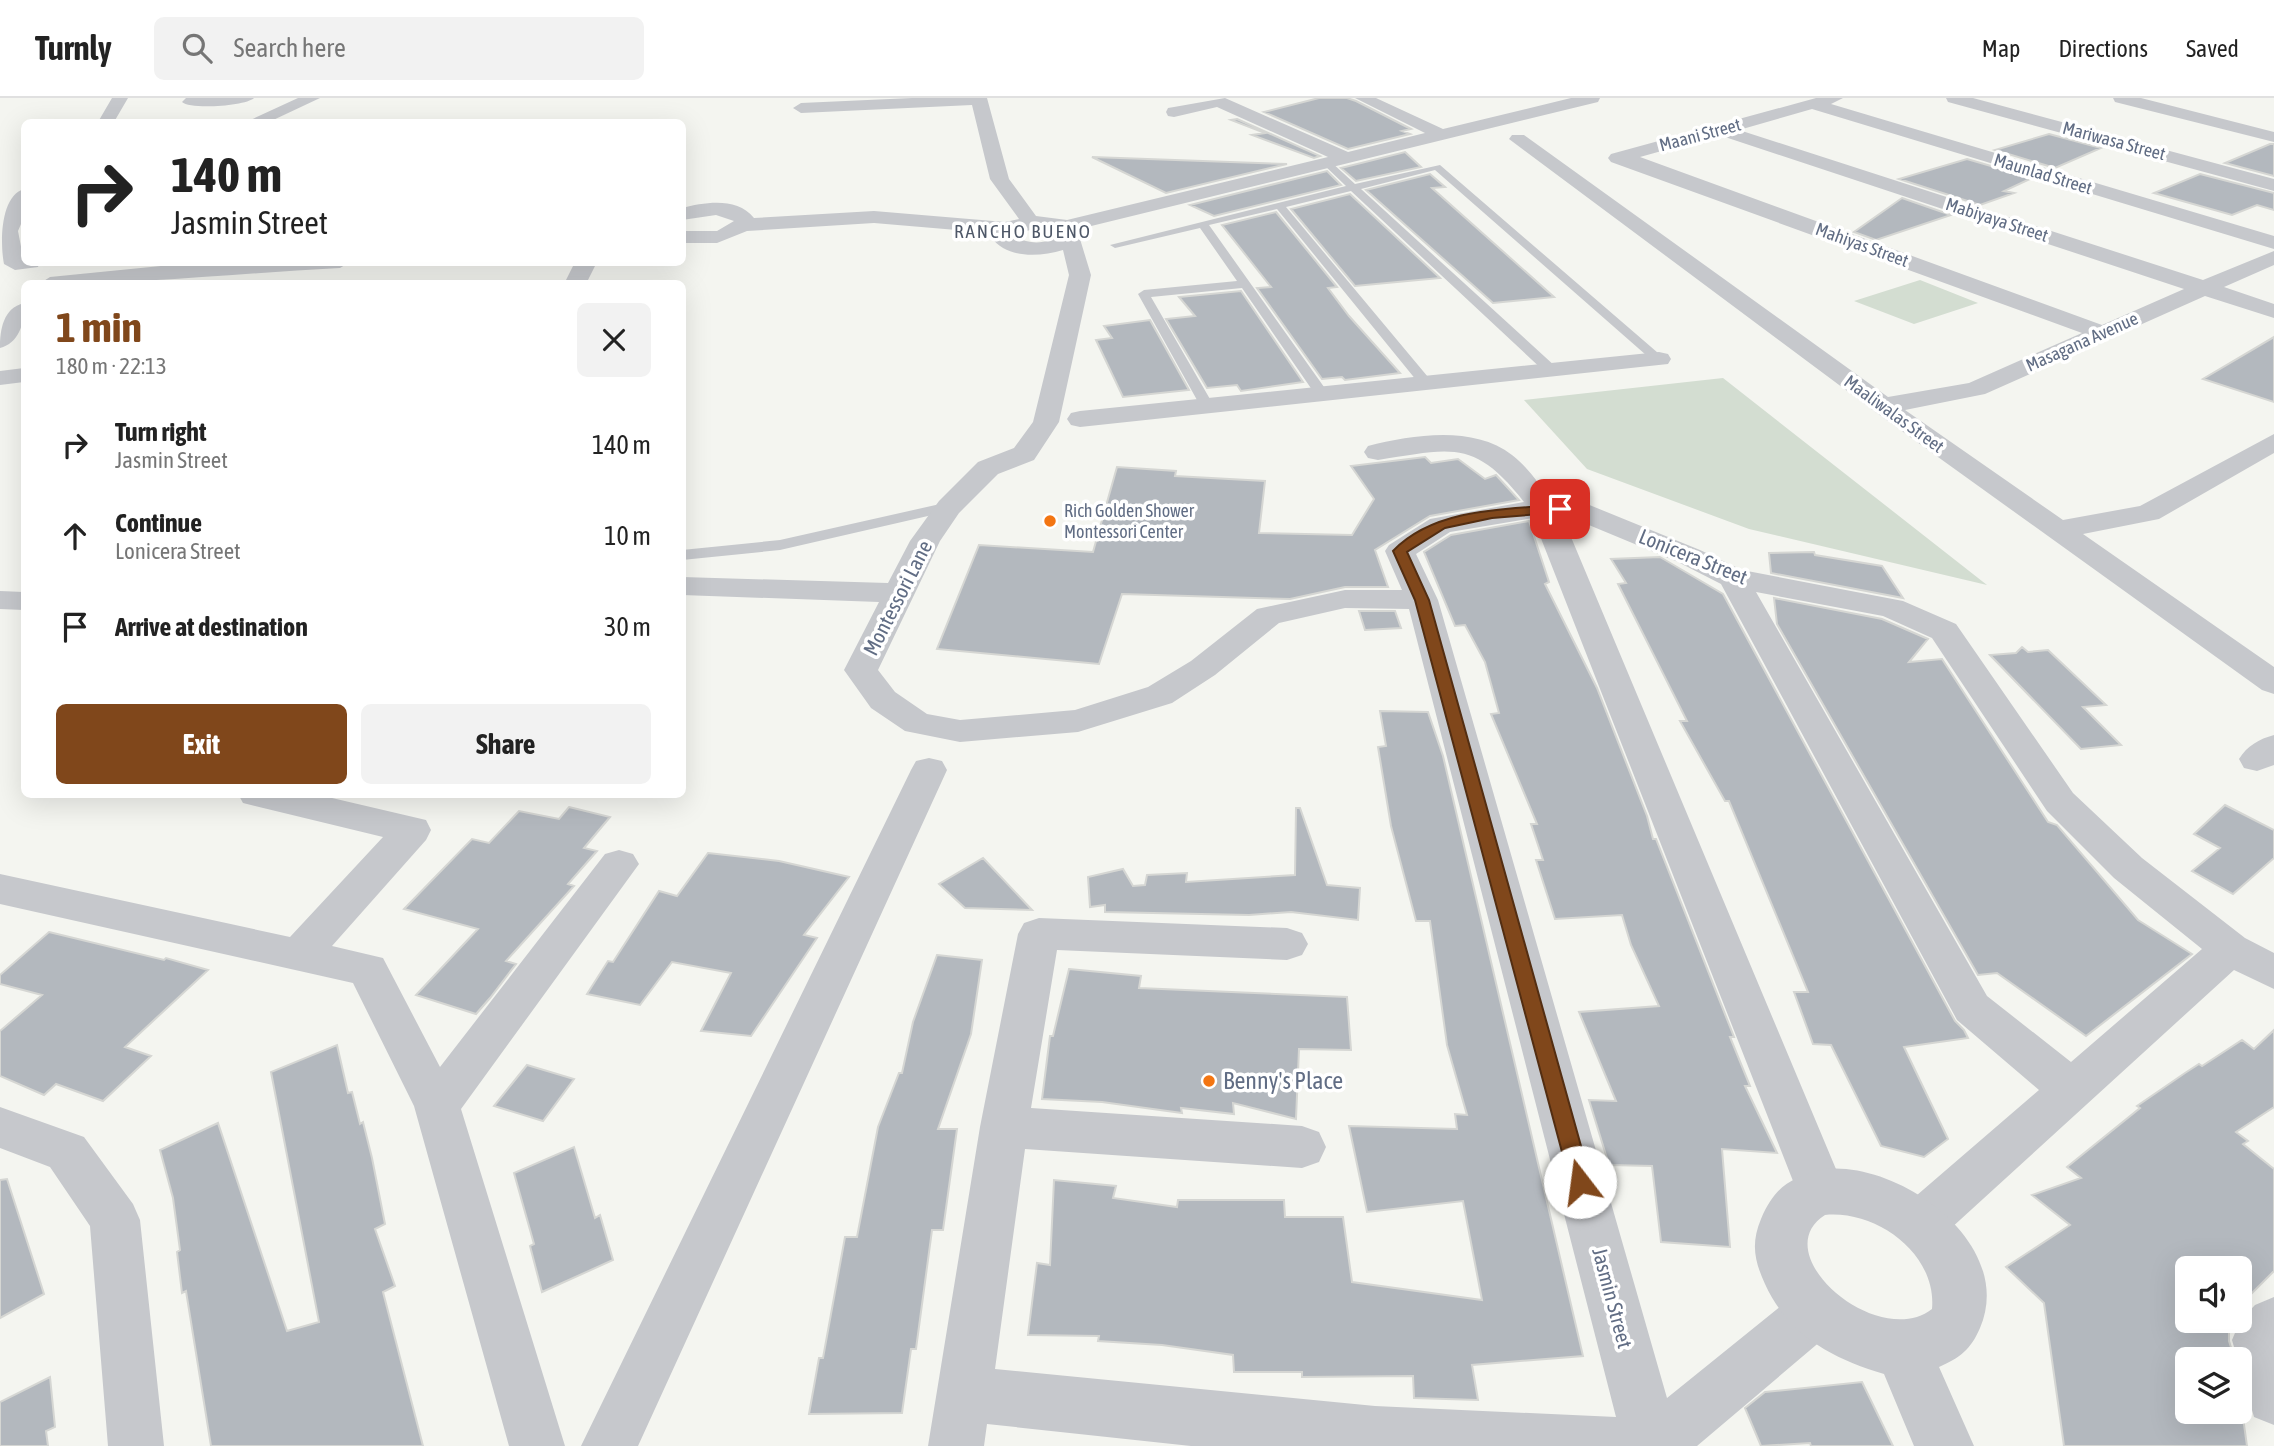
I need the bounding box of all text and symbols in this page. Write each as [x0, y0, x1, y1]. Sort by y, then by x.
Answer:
search box [154, 17, 644, 80]
text: Turnly [35, 29, 112, 67]
icon: search [178, 29, 216, 67]
text: Search here [234, 33, 346, 63]
text: Map [1982, 35, 2020, 62]
text: Directions [2058, 35, 2148, 62]
text: Saved [2186, 35, 2239, 62]
street label: Maani Street [1657, 114, 1743, 155]
street label: Mariwasa Street [2060, 117, 2168, 164]
text: 140 m [171, 146, 282, 202]
icon: right [56, 147, 147, 238]
street label: Maunlad Street [1992, 149, 2095, 198]
street label: Mabiyaya Street [1943, 193, 2051, 246]
text: Jasmin Street [171, 204, 328, 241]
street label: Mahiyas Street [1813, 218, 1911, 271]
district label: RANCHO BUENO [954, 220, 1092, 242]
text: 1 min [56, 303, 142, 351]
button: close [577, 303, 651, 377]
street label: Masagana Avenue [2023, 307, 2141, 376]
text: 180 m · 22:13 [56, 353, 167, 379]
street label: Maaliwalas Street [1840, 370, 1948, 457]
text: Turn right [115, 417, 206, 447]
icon: right [56, 426, 94, 464]
text: 140 m [592, 430, 651, 460]
text: Jasmin Street [115, 447, 228, 473]
pin [1530, 479, 1590, 539]
icon: arrive [1541, 490, 1579, 528]
place label: Rich Golden Shower Montessori Center [1064, 500, 1195, 542]
text: Continue [115, 508, 202, 538]
marker: Rich Golden Shower Montessori Center [1042, 513, 1058, 529]
icon: ahead [56, 517, 94, 555]
text: 10 m [604, 521, 651, 551]
street label: Lonicera Street [1636, 523, 1751, 589]
street label: Montessori Lane [858, 536, 936, 659]
text: Lonicera Street [115, 538, 241, 564]
icon: arrive [56, 608, 94, 646]
text: Arrive at destination [115, 612, 308, 642]
text: 30 m [604, 612, 651, 642]
button: Exit [56, 704, 347, 784]
button: Share [361, 704, 651, 784]
place label: Benny's Place [1223, 1067, 1343, 1094]
marker: Benny's Place [1201, 1073, 1217, 1089]
position arrow [1543, 1145, 1617, 1219]
street label: Jasmin Street [1588, 1245, 1638, 1351]
map controls [2175, 1256, 2252, 1424]
button: sound [2175, 1256, 2252, 1333]
button: layers [2175, 1347, 2252, 1424]

